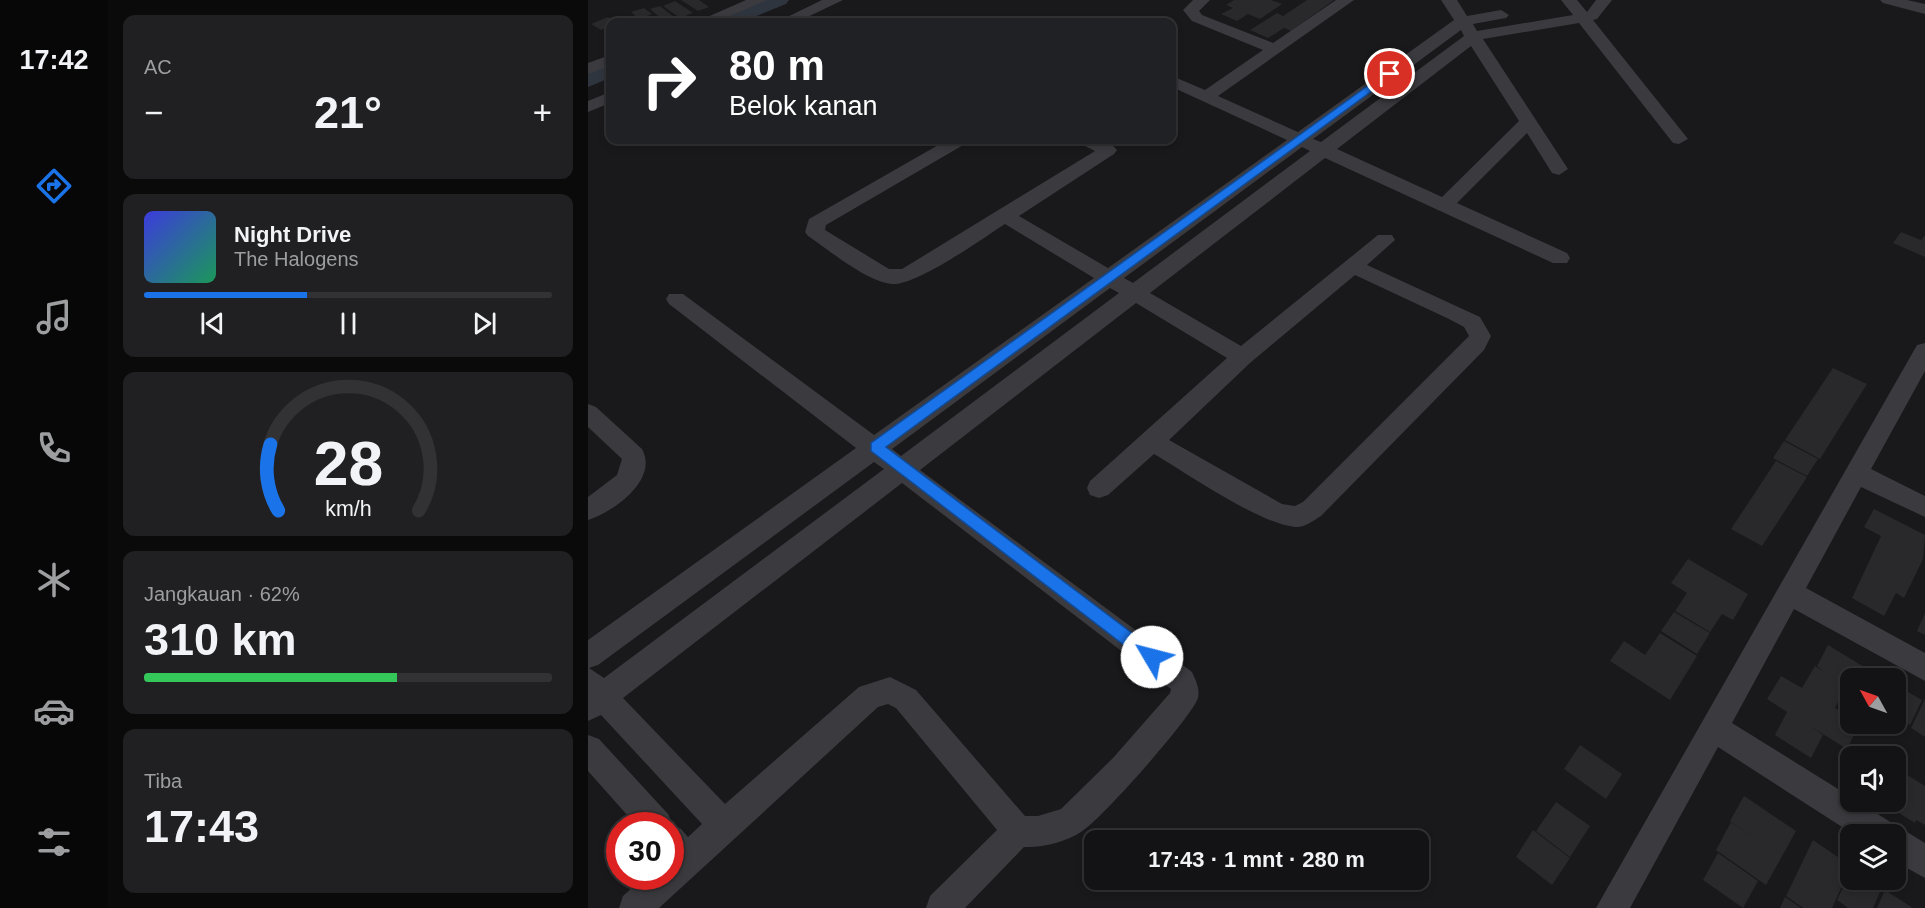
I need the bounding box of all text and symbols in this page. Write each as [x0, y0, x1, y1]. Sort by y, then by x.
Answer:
icon: right [630, 42, 708, 120]
text: 80 m [729, 42, 825, 89]
text: 17:42 [19, 45, 89, 75]
pin [1364, 48, 1415, 99]
text: AC [144, 56, 172, 78]
icon: arrive [1373, 57, 1406, 90]
text: 21° [314, 87, 382, 138]
text: Belok kanan [729, 91, 878, 121]
text: − [144, 94, 163, 131]
text: + [533, 94, 552, 131]
icon: directions [33, 165, 75, 207]
text: Night Drive [234, 222, 351, 247]
text: The Halogens [234, 248, 359, 270]
icon: music [33, 296, 75, 338]
icon: previous [196, 307, 229, 340]
icon: pause [332, 307, 365, 340]
icon: next [468, 307, 501, 340]
icon: phone [33, 427, 75, 469]
text: 28 [313, 429, 383, 498]
text: km/h [325, 497, 371, 521]
icon: climate [33, 559, 75, 601]
text: Jangkauan · 62% [144, 583, 300, 605]
text: 310 km [144, 614, 297, 665]
position arrow [1120, 625, 1184, 689]
north arrow [1840, 668, 1906, 734]
map controls [1840, 668, 1906, 890]
icon: car [33, 690, 75, 732]
button: sound [1840, 746, 1906, 812]
text: Tiba [144, 770, 182, 792]
text: 17:43 [144, 801, 259, 852]
speed limit sign: 30 [606, 812, 684, 890]
icon: filters [33, 821, 75, 863]
button: layers [1840, 824, 1906, 890]
text: 17:43 · 1 mnt · 280 m [1148, 847, 1365, 872]

